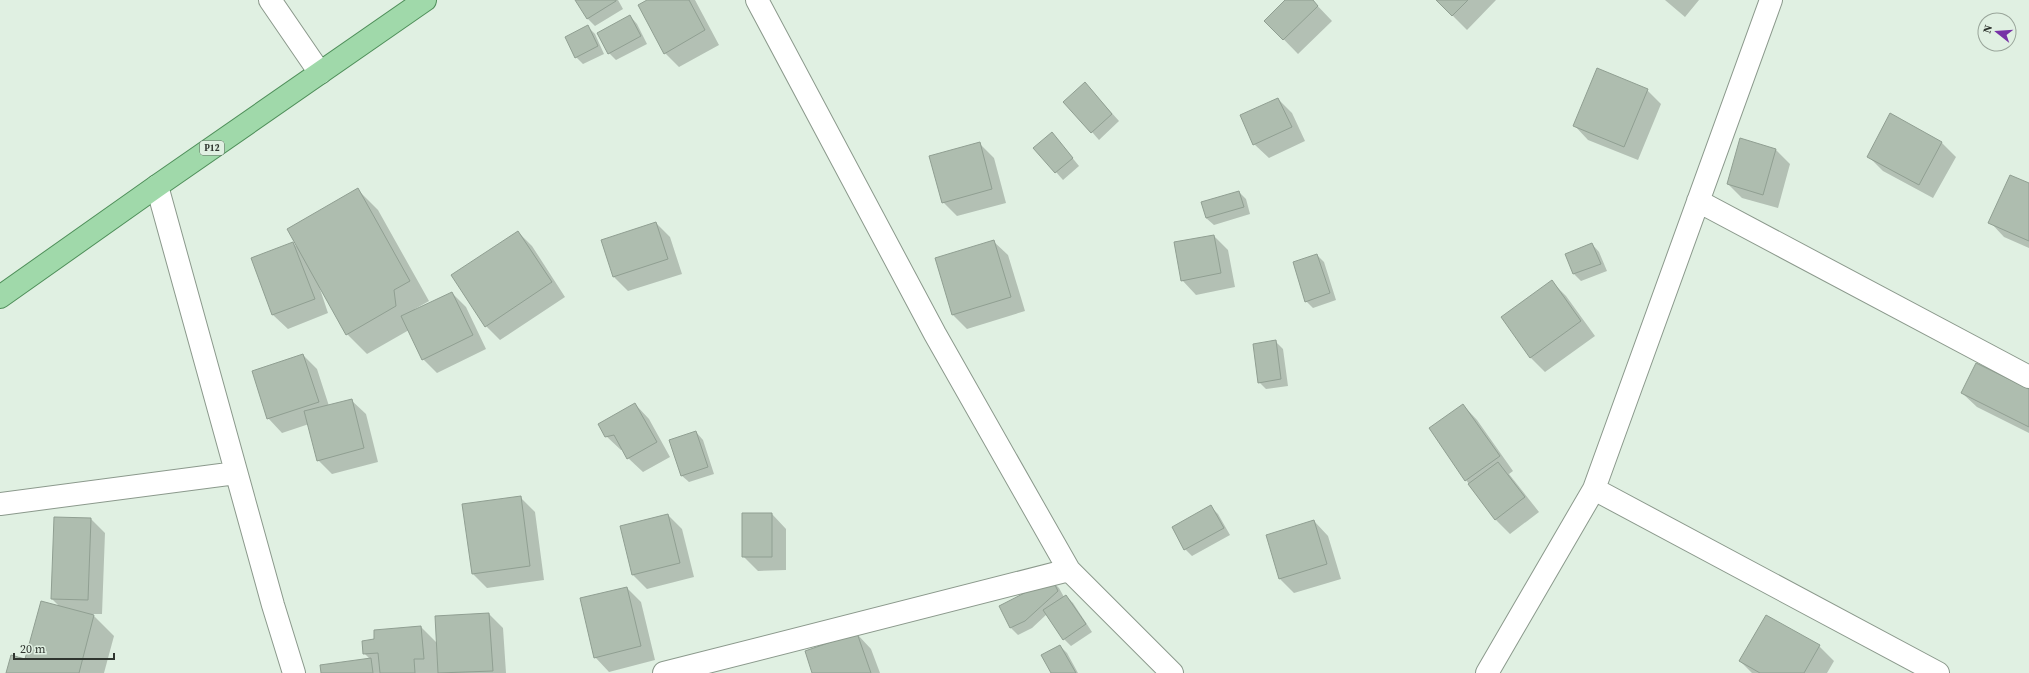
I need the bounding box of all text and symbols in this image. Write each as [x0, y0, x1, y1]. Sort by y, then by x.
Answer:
north arrow [1977, 12, 2017, 52]
text: N [1980, 23, 1996, 35]
road number: P12 [200, 141, 224, 155]
scale bar [14, 635, 114, 661]
text: 20 m [20, 641, 46, 657]

